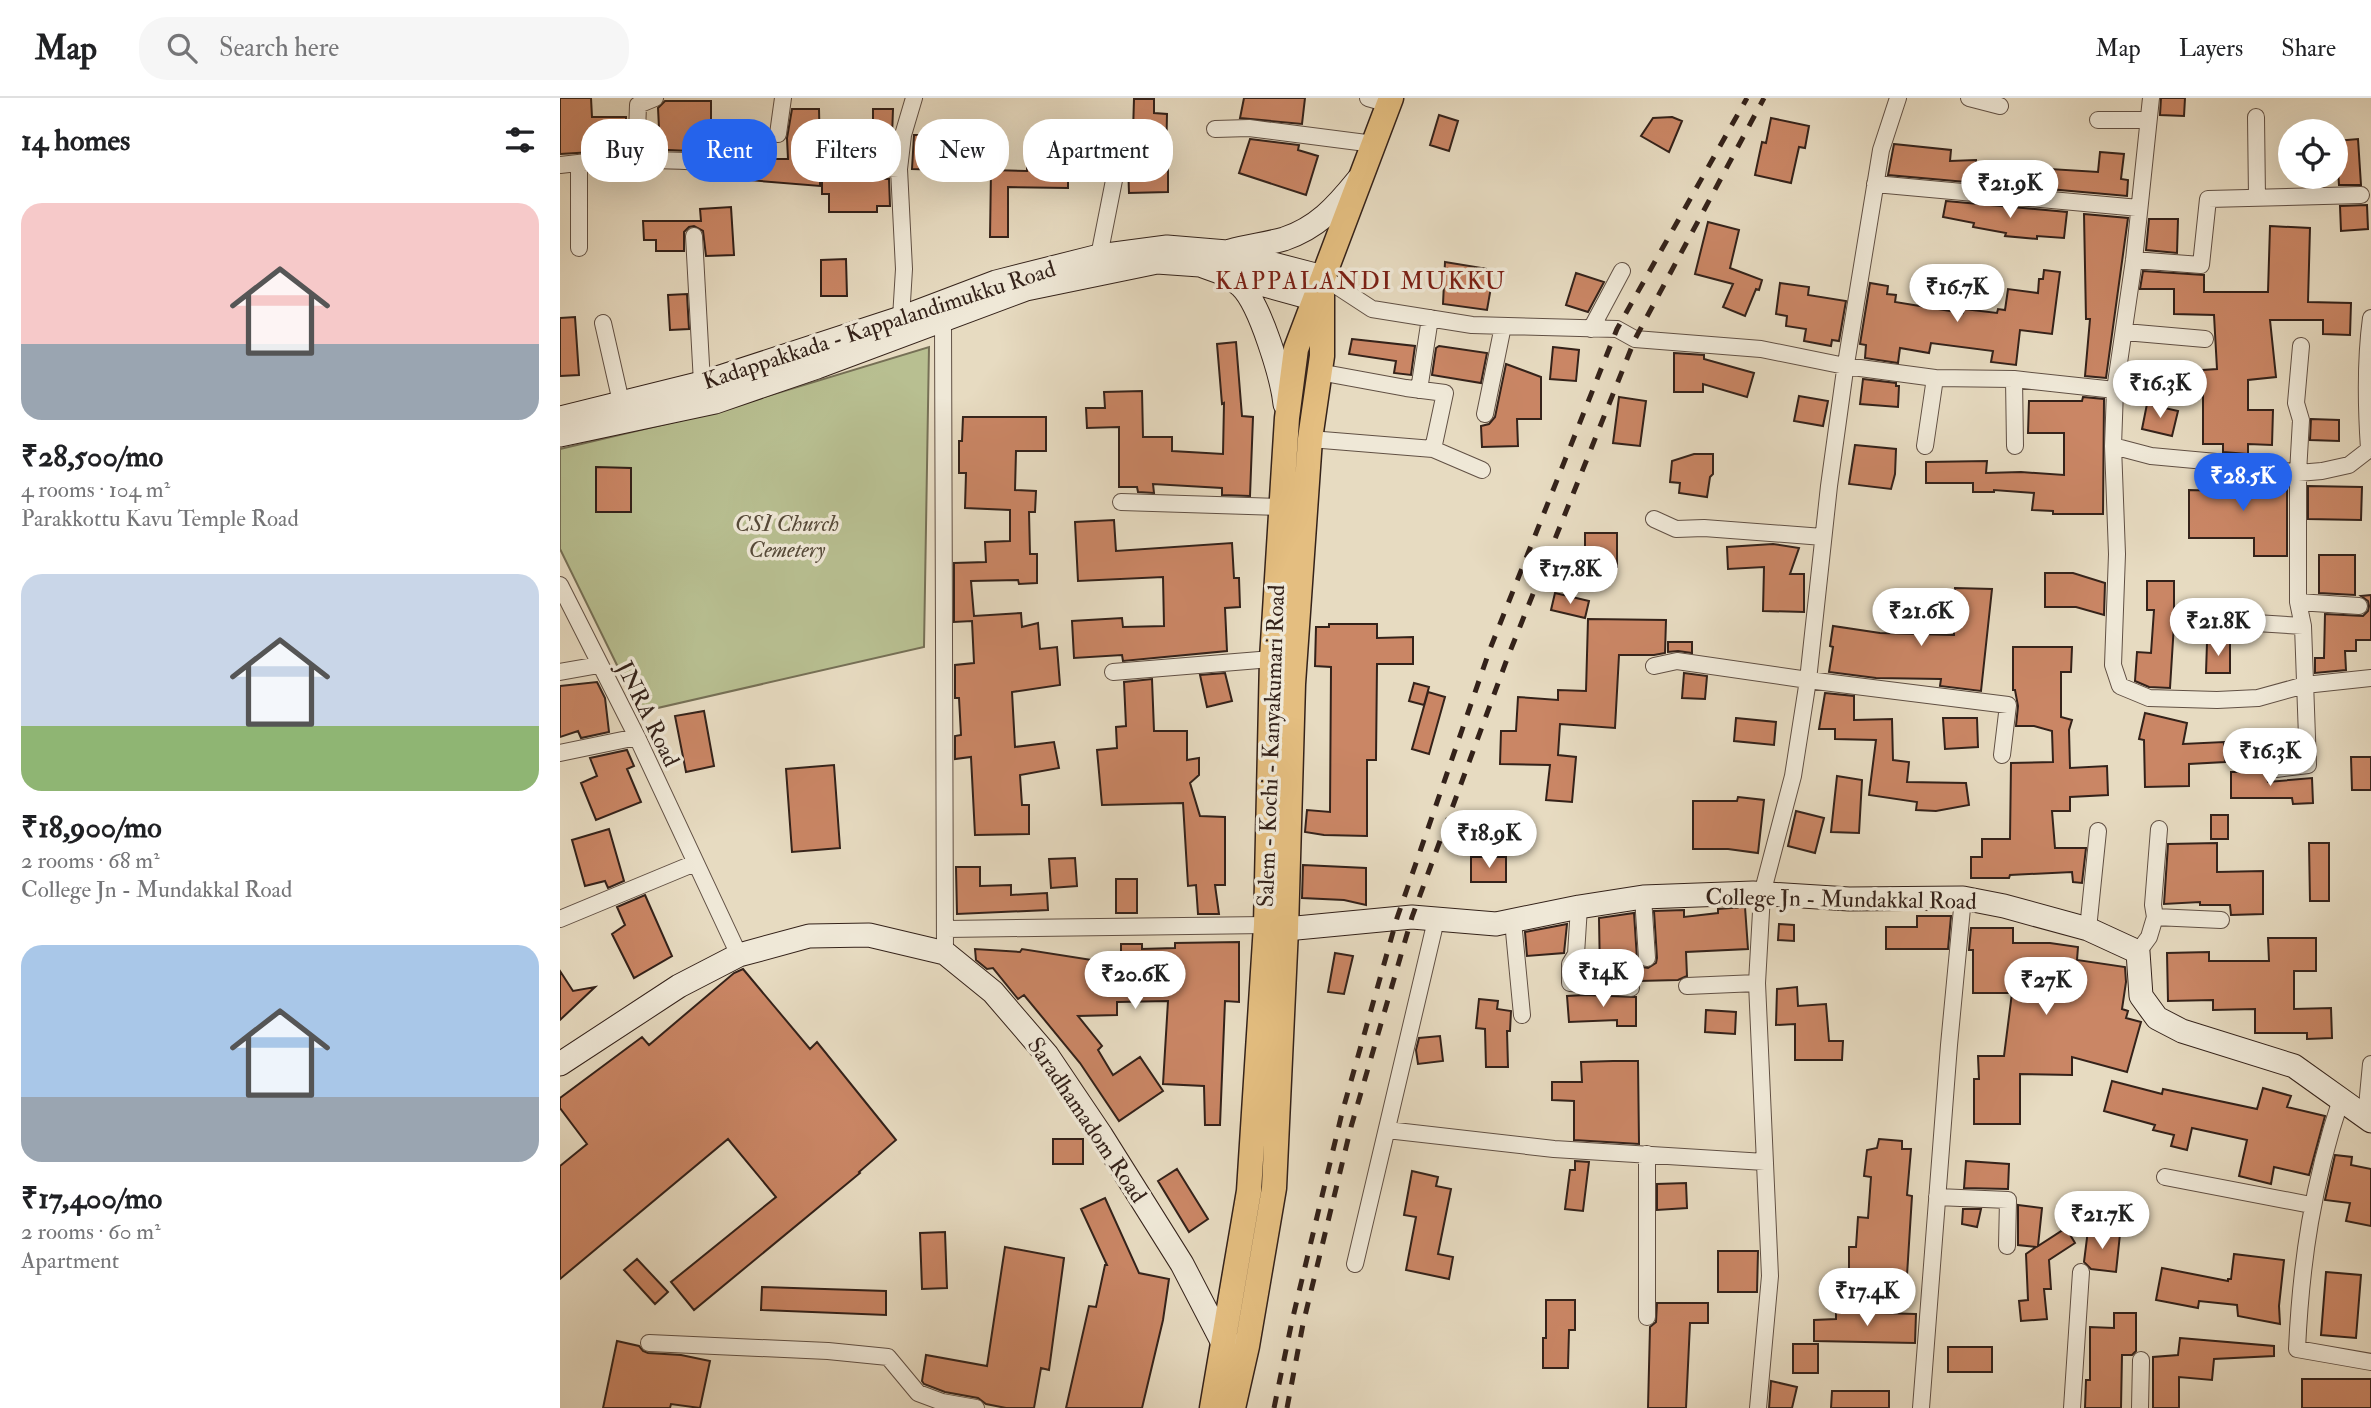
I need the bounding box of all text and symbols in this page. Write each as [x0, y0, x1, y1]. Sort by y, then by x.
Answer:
search box [139, 17, 629, 80]
text: Map [35, 28, 97, 69]
icon: search [163, 29, 201, 67]
text: Search here [219, 32, 339, 64]
text: Map [2096, 33, 2141, 64]
text: Layers [2179, 33, 2243, 64]
text: Share [2281, 33, 2336, 64]
chip: Buy [581, 119, 668, 182]
chip: Rent [682, 119, 777, 182]
chip: Filters [791, 119, 901, 182]
chip: New [915, 119, 1009, 182]
chip: Apartment [1023, 119, 1173, 182]
map controls [2278, 119, 2348, 189]
button: locate [2278, 119, 2348, 189]
icon: filters [501, 121, 539, 159]
text: 14 homes [21, 122, 130, 159]
pin: ₹21.9K [1953, 160, 2067, 220]
text: ₹21.9K [1977, 168, 2043, 197]
icon: home [217, 248, 343, 374]
street label: Kadappakkada - Kappalandimukku Road [699, 254, 1059, 397]
pin: ₹16.7K [1900, 264, 2014, 324]
district label: KAPPALANDI MUKKU [1215, 266, 1507, 297]
text: ₹16.7K [1925, 272, 1989, 301]
pin: ₹16.3K [2103, 360, 2217, 420]
text: ₹16.3K [2129, 368, 2191, 397]
text: ₹28,500/mo [21, 438, 163, 475]
pin: ₹28.5K [2186, 454, 2300, 513]
text: ₹28.5K [2210, 461, 2276, 490]
text: 4 rooms · 104 m² [21, 475, 170, 504]
text: Parakkottu Kavu Temple Road [21, 504, 299, 533]
park label: CSI Church Cemetery [735, 509, 839, 564]
pin: ₹17.8K [1513, 546, 1627, 606]
text: ₹17.8K [1539, 554, 1601, 583]
street label: Salem - Kochi - Kanyakumari Road [1251, 584, 1291, 908]
pin: ₹21.6K [1864, 588, 1978, 648]
text: ₹21.6K [1888, 596, 1954, 625]
pin: ₹21.8K [2161, 598, 2275, 658]
text: ₹21.8K [2186, 606, 2250, 635]
icon: home [217, 619, 343, 745]
street label: JNRA Road [610, 656, 686, 772]
pin: ₹16.3K [2213, 728, 2327, 788]
text: ₹16.3K [2239, 736, 2301, 765]
text: ₹18,900/mo [21, 809, 162, 846]
pin: ₹18.9K [1432, 810, 1546, 870]
text: ₹18.9K [1457, 818, 1521, 847]
text: 2 rooms · 68 m² [21, 846, 160, 875]
text: College Jn - Mundakkal Road [21, 875, 292, 904]
street label: College Jn - Mundakkal Road [1705, 882, 1977, 916]
pin: ₹14K [1562, 950, 1644, 1009]
pin: ₹20.6K [1078, 951, 1192, 1011]
text: ₹14K [1578, 957, 1628, 986]
pin: ₹27K [2005, 958, 2087, 1017]
text: ₹20.6K [1101, 959, 1169, 988]
text: ₹27K [2020, 965, 2072, 994]
icon: home [217, 990, 343, 1116]
street label: Saradhamadom Road [1021, 1032, 1153, 1208]
text: ₹17,400/mo [21, 1180, 162, 1217]
pin: ₹21.7K [2045, 1192, 2159, 1251]
text: ₹21.7K [2070, 1199, 2134, 1228]
text: 2 rooms · 60 m² [21, 1217, 161, 1246]
text: Apartment [21, 1246, 119, 1275]
pin: ₹17.4K [1810, 1268, 1924, 1328]
text: ₹17.4K [1835, 1276, 1899, 1305]

